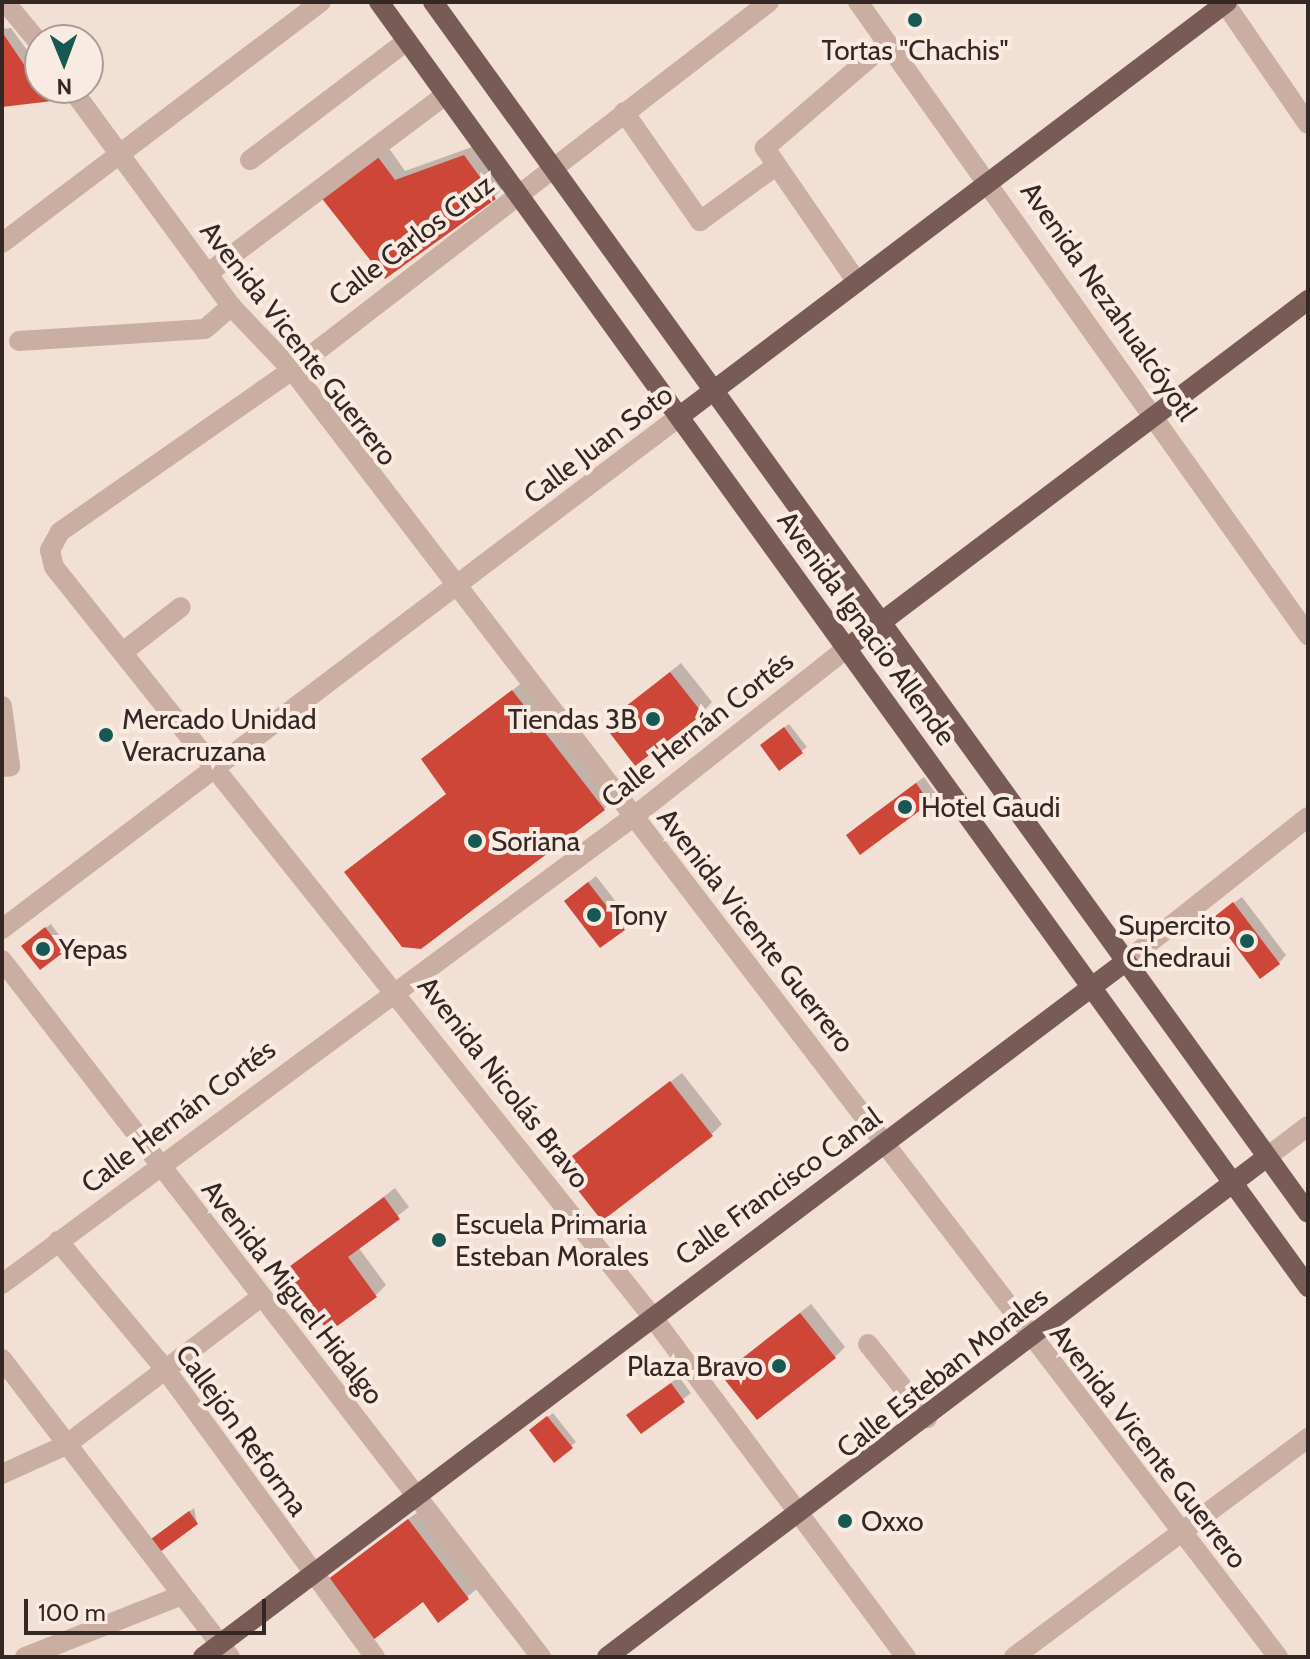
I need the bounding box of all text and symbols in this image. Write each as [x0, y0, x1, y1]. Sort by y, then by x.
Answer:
marker: Tortas "Chachis" [906, 11, 924, 29]
north arrow [24, 24, 104, 104]
place label: Tortas "Chachis" [821, 33, 1009, 67]
text: N [56, 73, 72, 100]
street label: Calle Carlos Cruz [322, 167, 500, 313]
street label: Avenida Nezahualcóyotl [1014, 175, 1204, 427]
street label: Avenida Vicente Guerrero [193, 214, 405, 472]
street label: Calle Juan Soto [517, 377, 679, 511]
street label: Avenida Ignacio Allende [771, 504, 963, 752]
street label: Calle Hernán Cortés [594, 644, 800, 814]
place label: Mercado Unidad Veracruzana [122, 702, 317, 768]
place label: Tiendas 3B [508, 702, 637, 736]
marker: Tiendas 3B [644, 710, 662, 728]
marker: Mercado Unidad Veracruzana [97, 726, 115, 744]
place label: Hotel Gaudi [921, 790, 1061, 824]
marker: Hotel Gaudi [896, 798, 914, 816]
street label: Avenida Vicente Guerrero [650, 801, 862, 1059]
place label: Soriana [491, 824, 580, 858]
marker: Soriana [466, 832, 484, 850]
place label: Tony [610, 898, 668, 932]
marker: Tony [585, 906, 603, 924]
place label: Supercito Chedraui [1118, 908, 1231, 974]
place label: Yepas [59, 932, 127, 966]
marker: Supercito Chedraui [1238, 932, 1256, 950]
marker: Yepas [34, 940, 52, 958]
street label: Avenida Nicolás Bravo [411, 969, 597, 1195]
street label: Calle Hernán Cortés [74, 1032, 282, 1200]
street label: Calle Francisco Canal [668, 1100, 888, 1272]
street label: Avenida Miguel Hidalgo [195, 1173, 391, 1411]
place label: Escuela Primaria Esteban Morales [455, 1207, 649, 1273]
marker: Escuela Primaria Esteban Morales [430, 1231, 448, 1249]
street label: Calle Esteban Morales [830, 1279, 1054, 1465]
street label: Avenida Vicente Guerrero [1043, 1317, 1255, 1575]
street label: Callejón Reforma [169, 1338, 315, 1522]
place label: Plaza Bravo [627, 1349, 763, 1383]
marker: Plaza Bravo [770, 1357, 788, 1375]
place label: Oxxo [861, 1504, 924, 1538]
marker: Oxxo [836, 1512, 854, 1530]
scale bar [28, 1583, 270, 1633]
text: 100 m [38, 1598, 106, 1627]

